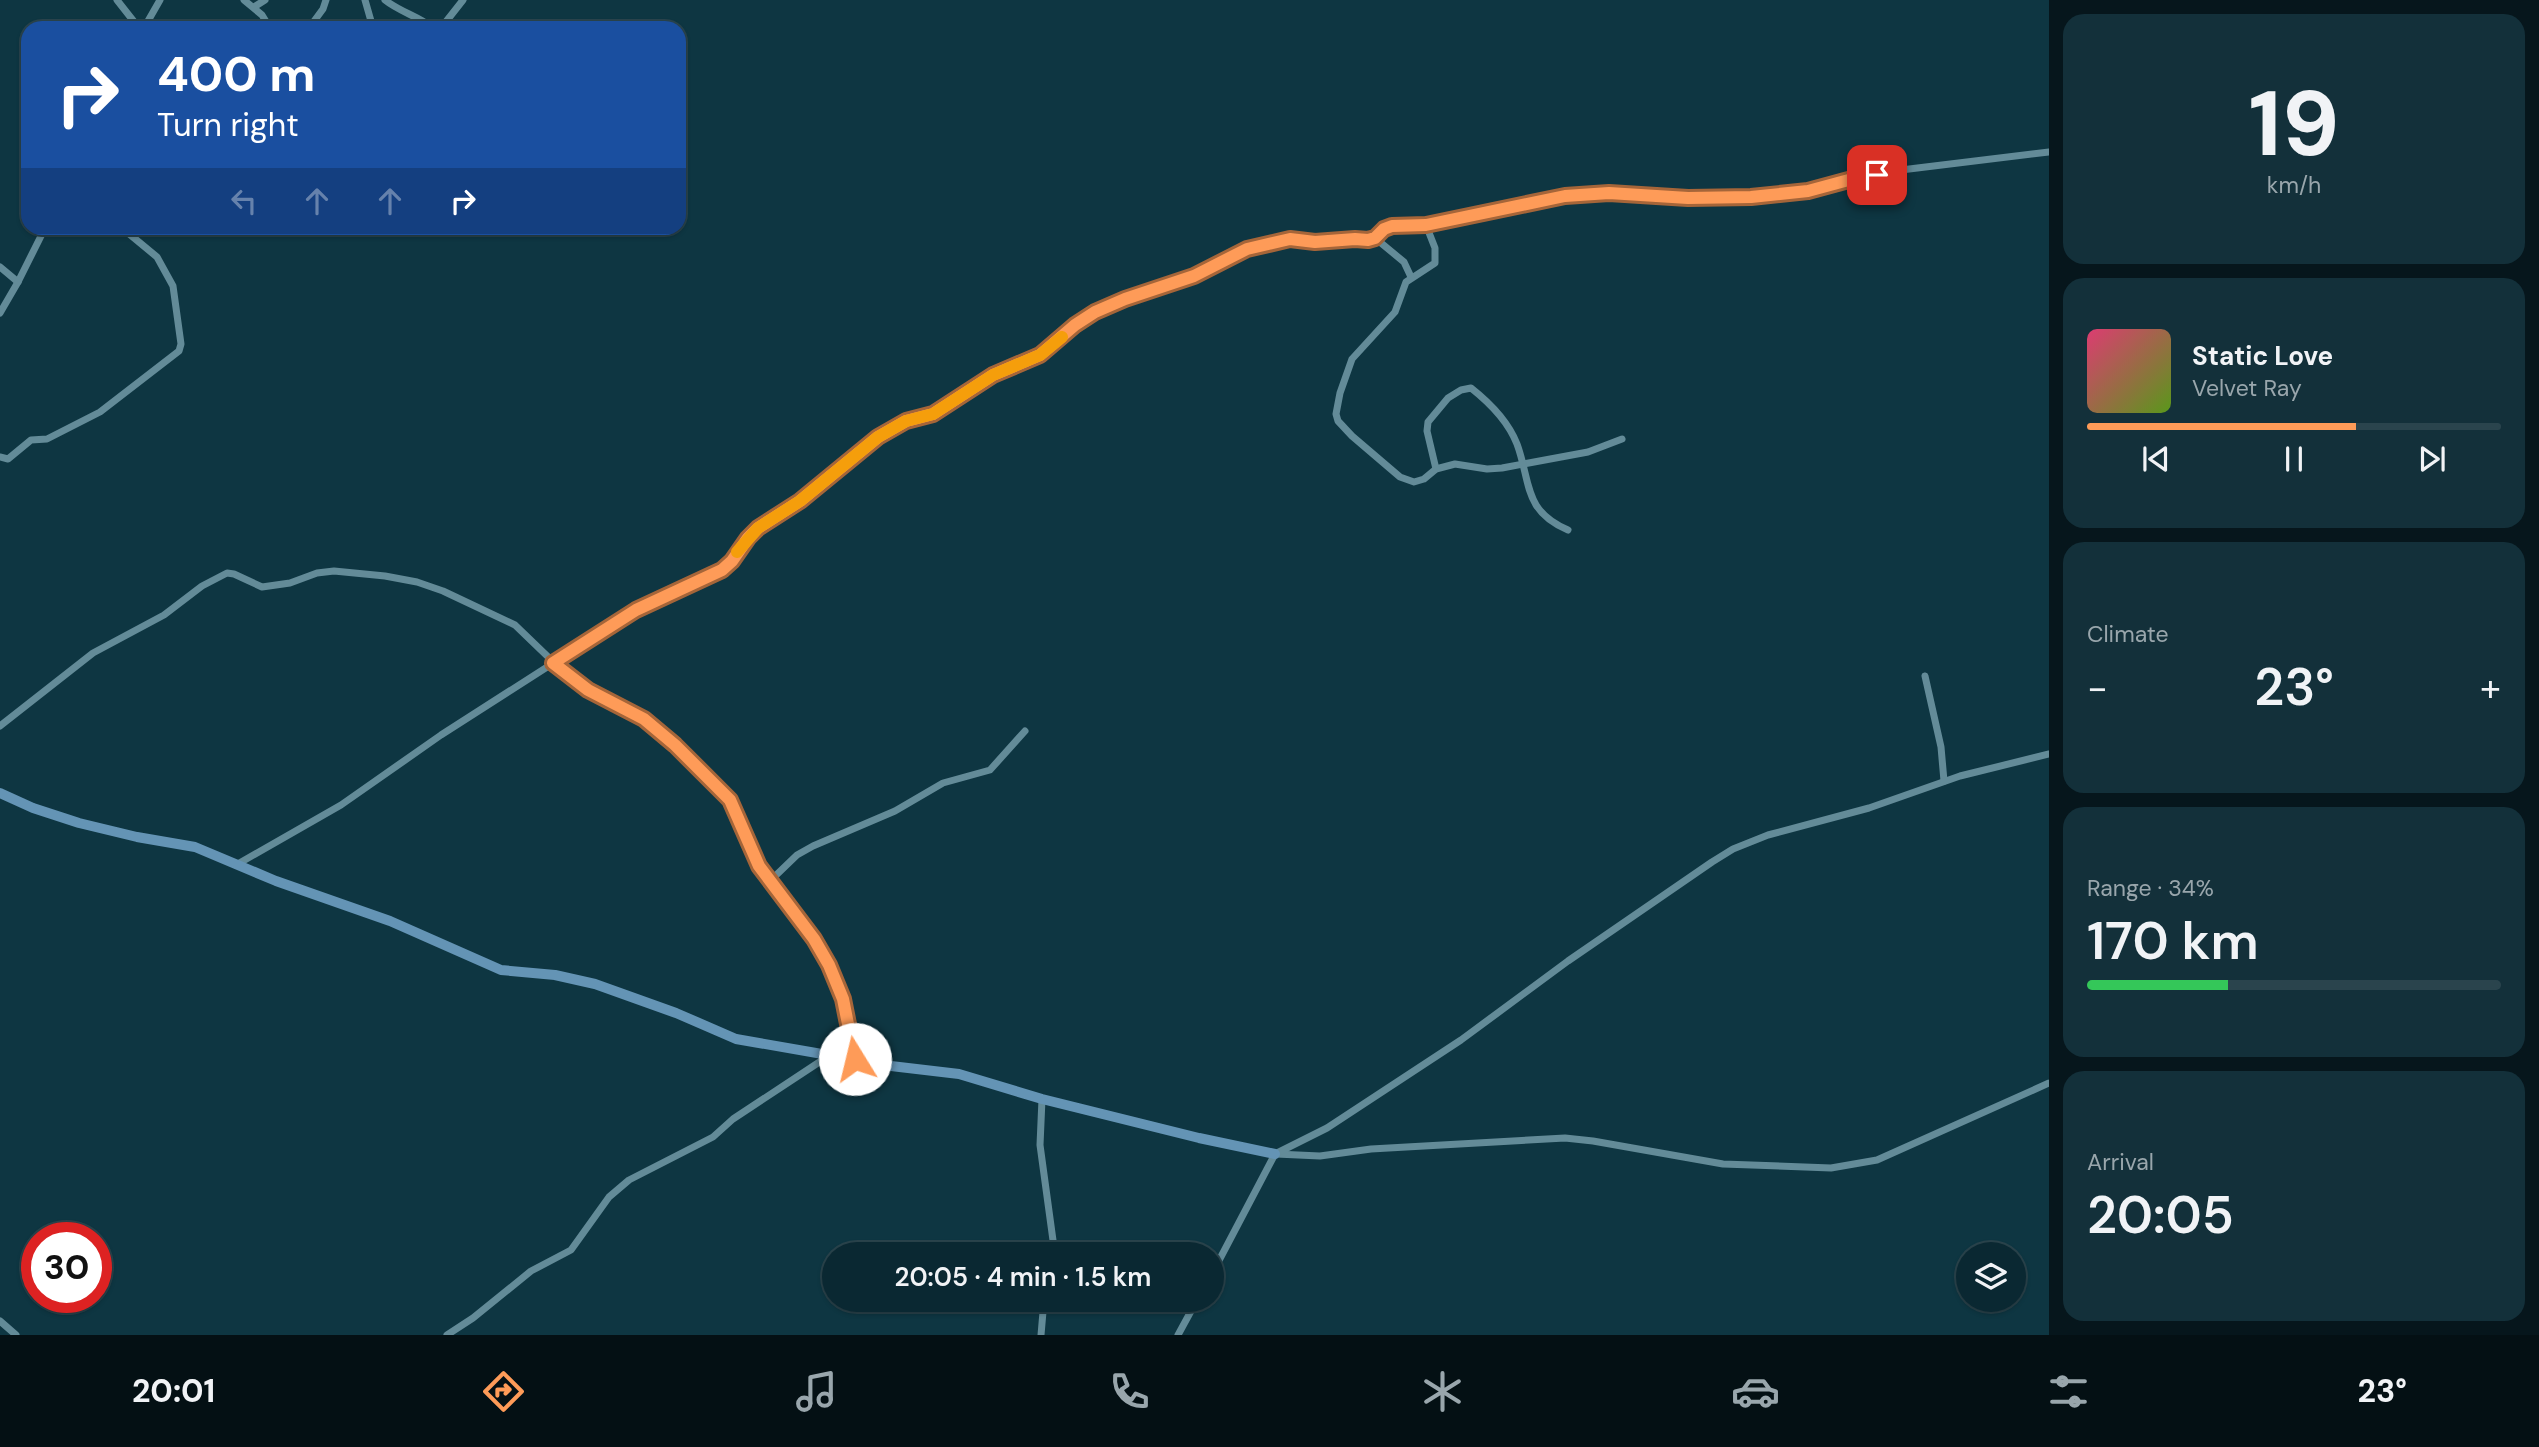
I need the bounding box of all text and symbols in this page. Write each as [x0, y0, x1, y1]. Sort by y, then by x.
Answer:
text: 400 m [157, 42, 315, 106]
icon: right [42, 49, 133, 140]
text: 19 [2249, 65, 2339, 183]
text: Turn right [157, 104, 299, 146]
pin [1847, 145, 1907, 205]
icon: arrive [1858, 156, 1896, 194]
text: km/h [2267, 170, 2321, 200]
icon: left [225, 182, 263, 220]
icon: ahead [298, 182, 336, 220]
icon: ahead [371, 182, 409, 220]
icon: right [444, 182, 482, 220]
text: Static Love [2192, 339, 2333, 373]
text: Velvet Ray [2192, 373, 2302, 403]
icon: previous [2137, 440, 2175, 478]
icon: pause [2275, 440, 2313, 478]
icon: next [2413, 440, 2451, 478]
text: Climate [2087, 619, 2169, 649]
text: 23° [2254, 653, 2334, 721]
text: − [2087, 663, 2108, 713]
text: + [2480, 663, 2501, 713]
text: Range · 34% [2087, 873, 2214, 903]
text: 170 km [2087, 907, 2259, 975]
position arrow [818, 1022, 892, 1096]
text: Arrival [2087, 1147, 2154, 1177]
text: 20:05 [2087, 1181, 2234, 1249]
speed limit sign: 30 [21, 1222, 112, 1313]
map controls [1956, 1242, 2026, 1312]
button: layers [1956, 1242, 2026, 1312]
text: 20:05 · 4 min · 1.5 km [895, 1260, 1151, 1294]
icon: directions [479, 1367, 528, 1416]
icon: music [792, 1367, 841, 1416]
icon: phone [1105, 1367, 1154, 1416]
icon: climate [1418, 1367, 1467, 1416]
icon: car [1731, 1367, 1780, 1416]
icon: filters [2044, 1367, 2093, 1416]
text: 20:01 [132, 1370, 215, 1412]
text: 23° [2358, 1370, 2407, 1412]

